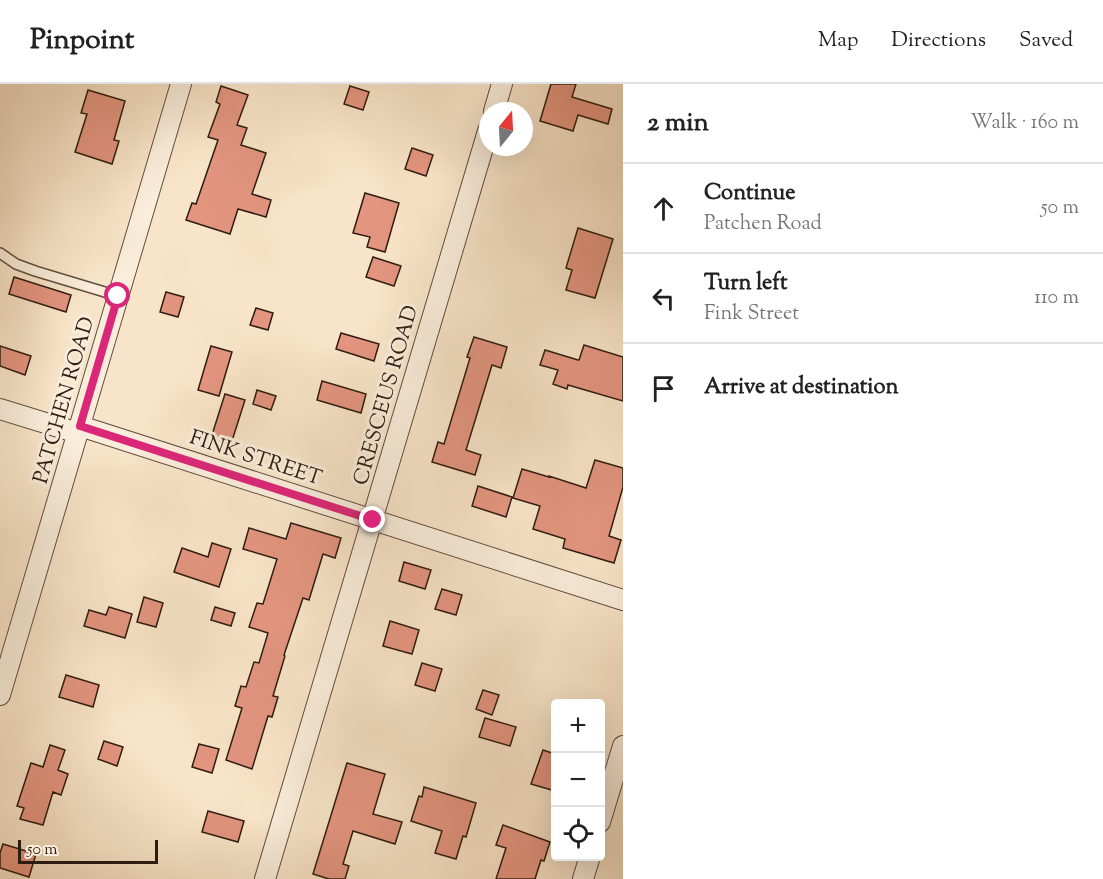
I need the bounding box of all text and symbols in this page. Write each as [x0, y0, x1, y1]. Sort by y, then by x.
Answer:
text: Pinpoint [30, 21, 134, 61]
text: Map [818, 26, 858, 56]
text: Directions [891, 26, 986, 56]
text: Saved [1019, 26, 1073, 56]
north arrow [479, 102, 533, 156]
text: 2 min [647, 105, 709, 142]
text: Walk · 160 m [970, 109, 1079, 138]
text: Continue [704, 178, 795, 210]
icon: ahead [647, 192, 680, 225]
text: 50 m [1041, 194, 1079, 223]
text: Patchen Road [704, 210, 822, 239]
text: Turn left [704, 268, 787, 300]
route start [104, 282, 130, 308]
icon: left [647, 282, 680, 315]
text: 110 m [1034, 284, 1079, 313]
text: Fink Street [704, 300, 799, 329]
street label: CRESCEUS ROAD [347, 302, 427, 489]
street label: PATCHEN ROAD [27, 314, 103, 488]
icon: arrive [647, 372, 680, 405]
text: Arrive at destination [704, 372, 899, 404]
street label: FINK STREET [185, 423, 326, 494]
route end [359, 506, 385, 532]
map controls [551, 699, 605, 861]
button: + [551, 699, 605, 753]
button: − [551, 753, 605, 807]
button: locate [551, 807, 605, 861]
scale bar [18, 837, 158, 864]
text: 50 m [27, 839, 58, 862]

